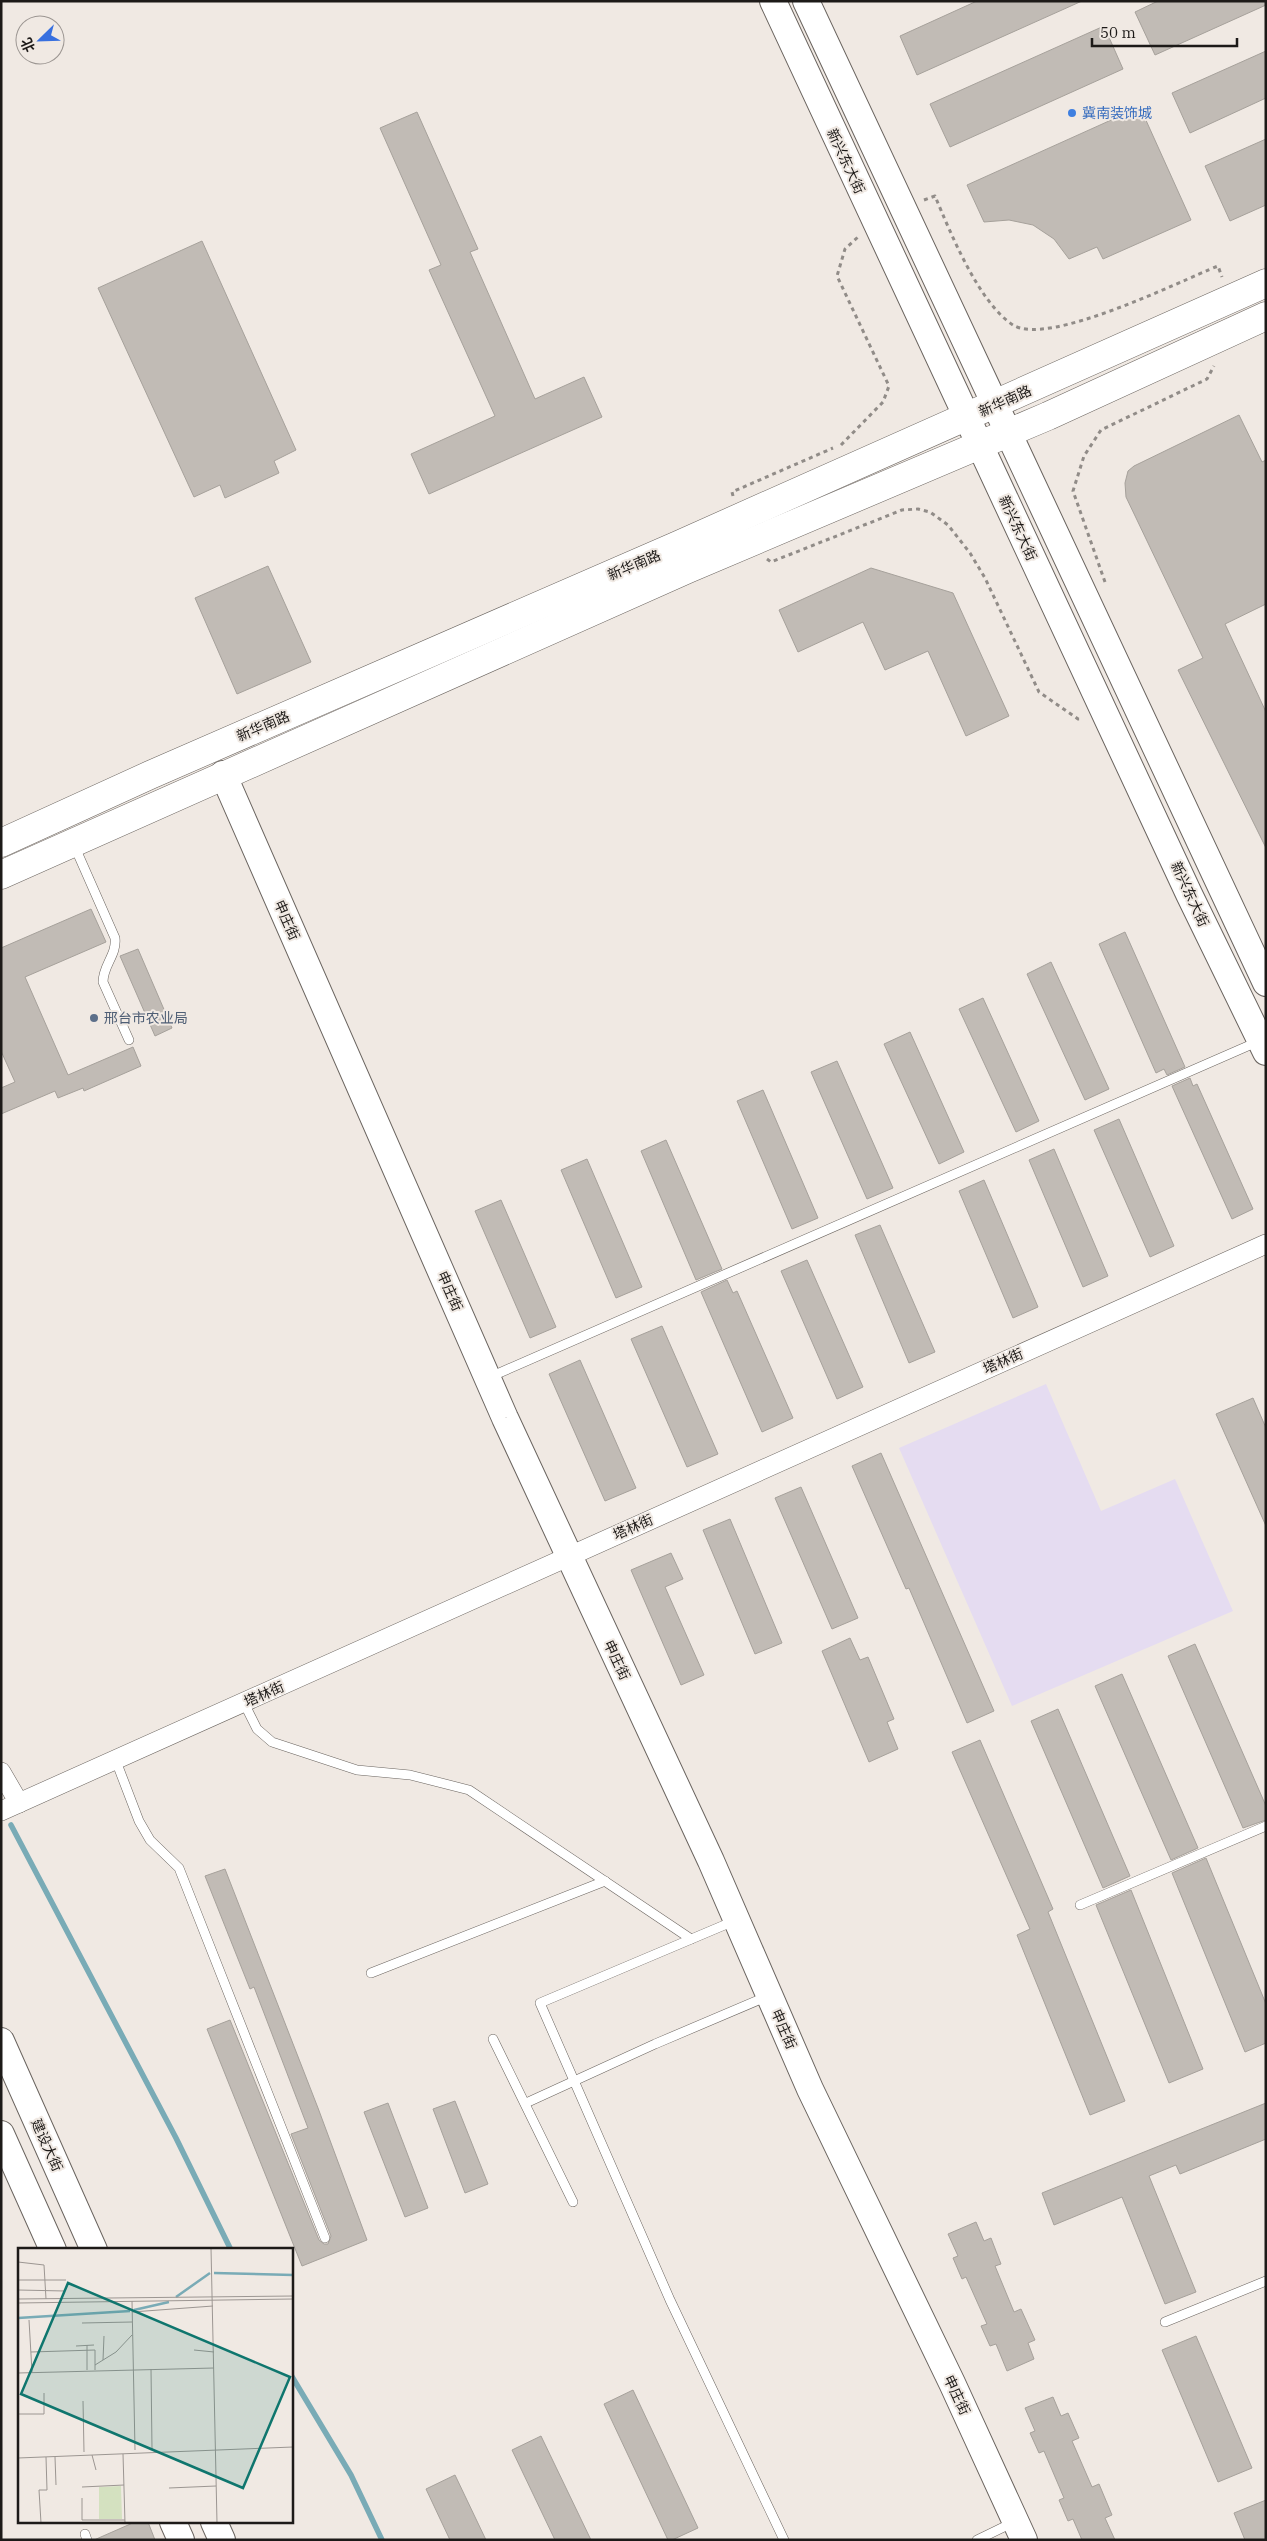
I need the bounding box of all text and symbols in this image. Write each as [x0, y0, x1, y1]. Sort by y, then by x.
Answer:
north arrow [15, 15, 65, 65]
scale bar [1092, 15, 1237, 47]
text: 50 m [1100, 23, 1136, 42]
text: 北 [17, 35, 39, 55]
place label: 冀南装饰城 [1082, 104, 1152, 122]
marker: 冀南装饰城 [1066, 107, 1078, 119]
street label: 新兴东大街 [823, 125, 869, 197]
street label: 新华南路 [976, 381, 1034, 421]
street label: 新兴东大街 [995, 492, 1041, 564]
street label: 新华南路 [605, 546, 663, 584]
street label: 新华南路 [234, 707, 292, 745]
street label: 新兴东大街 [1167, 858, 1213, 930]
street label: 申庄街 [270, 897, 304, 943]
place label: 邢台市农业局 [104, 1009, 188, 1027]
marker: 邢台市农业局 [88, 1012, 100, 1024]
street label: 申庄街 [433, 1268, 467, 1314]
street label: 塔林街 [980, 1344, 1026, 1378]
street label: 塔林街 [610, 1510, 656, 1544]
street label: 申庄街 [600, 1637, 634, 1683]
street label: 塔林街 [241, 1677, 287, 1711]
street label: 申庄街 [767, 2006, 801, 2052]
street label: 建设大街 [27, 2116, 67, 2174]
inset map [18, 2248, 292, 2524]
street label: 申庄街 [940, 2372, 974, 2418]

